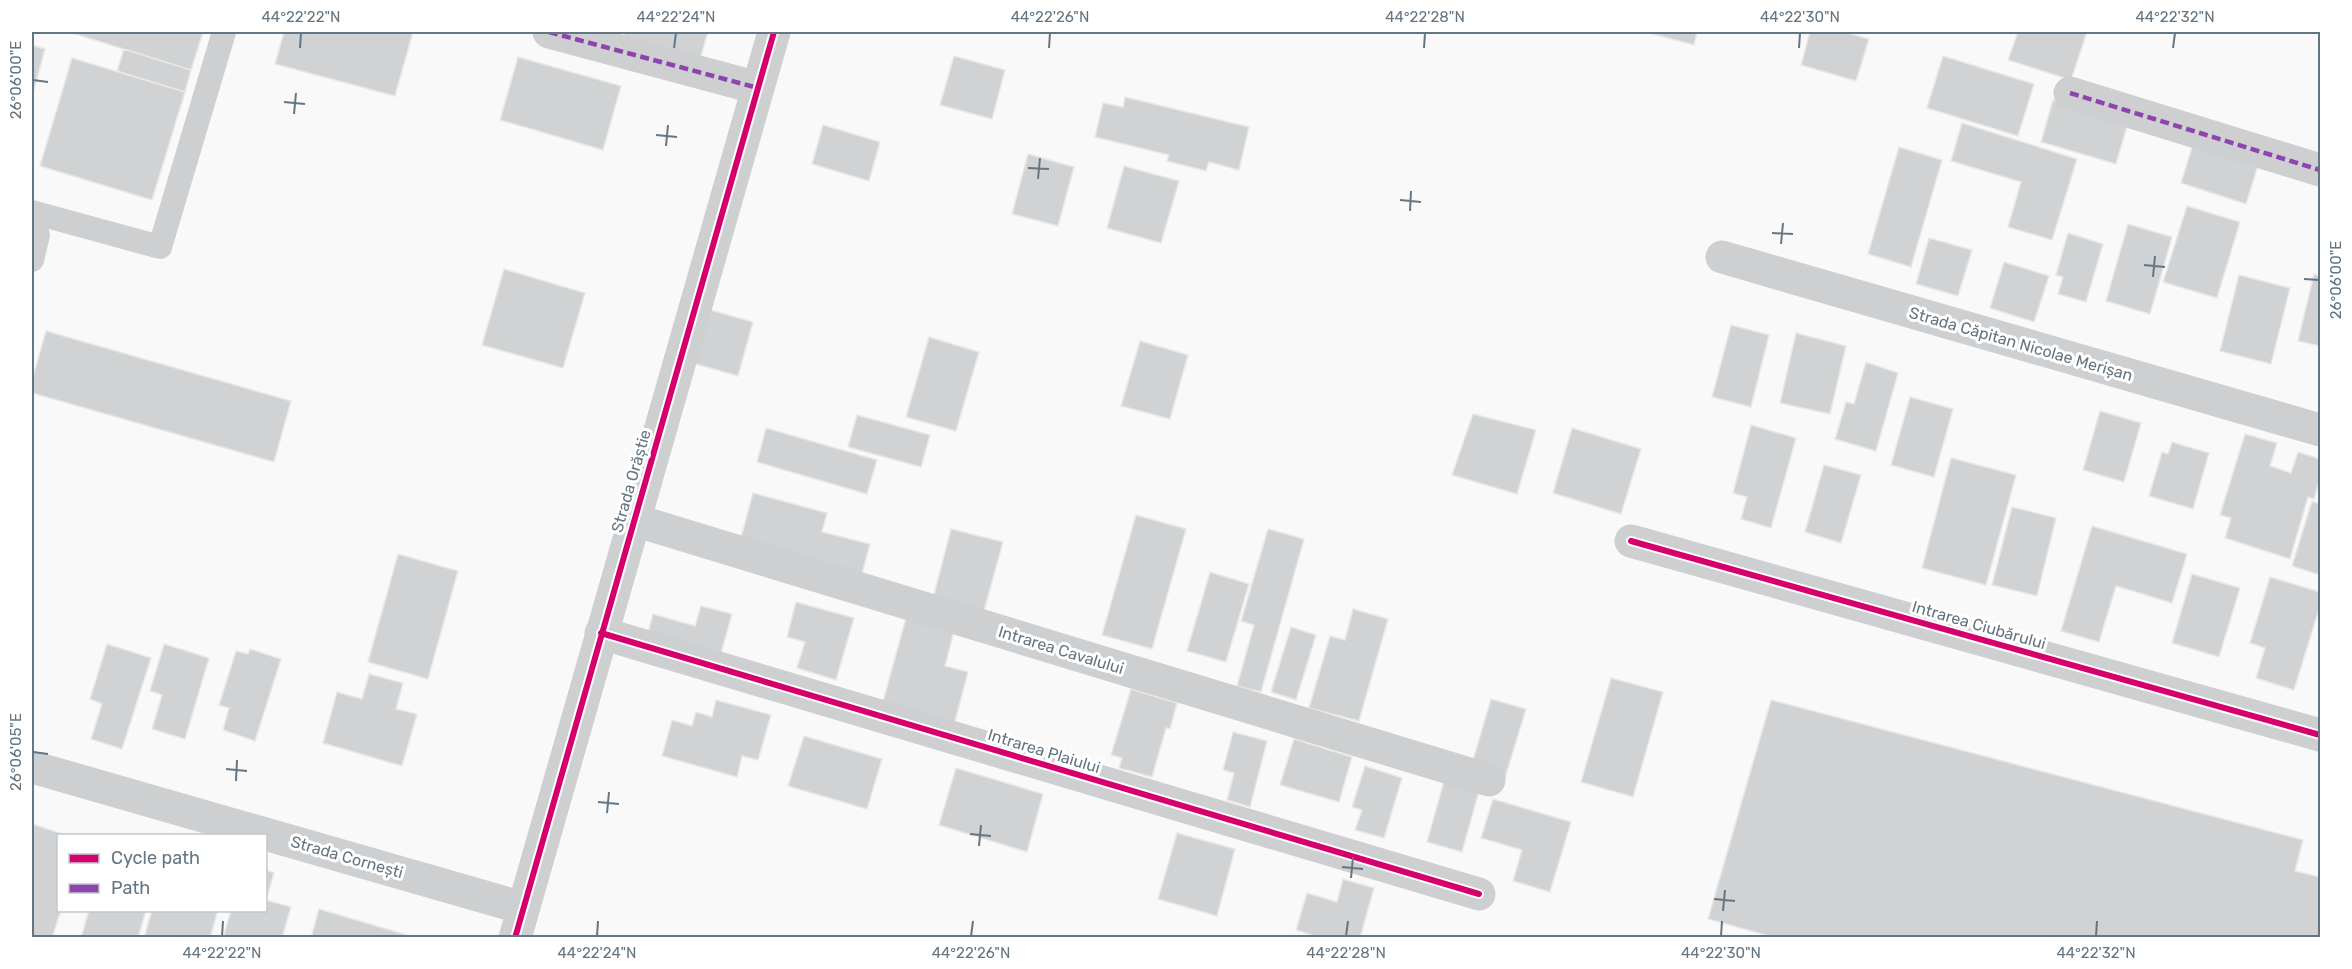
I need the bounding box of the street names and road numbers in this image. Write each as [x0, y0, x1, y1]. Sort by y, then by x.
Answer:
street label: Strada Căpitan Nicolae Merișan [1907, 303, 2135, 385]
street label: Strada Orăștie [607, 427, 655, 535]
street label: Intrarea Ciubărului [1910, 597, 2048, 653]
street label: Intrarea Cavalului [996, 622, 1126, 678]
street label: Intrarea Plaiului [986, 725, 1102, 777]
street label: Strada Cornești [289, 832, 405, 882]

